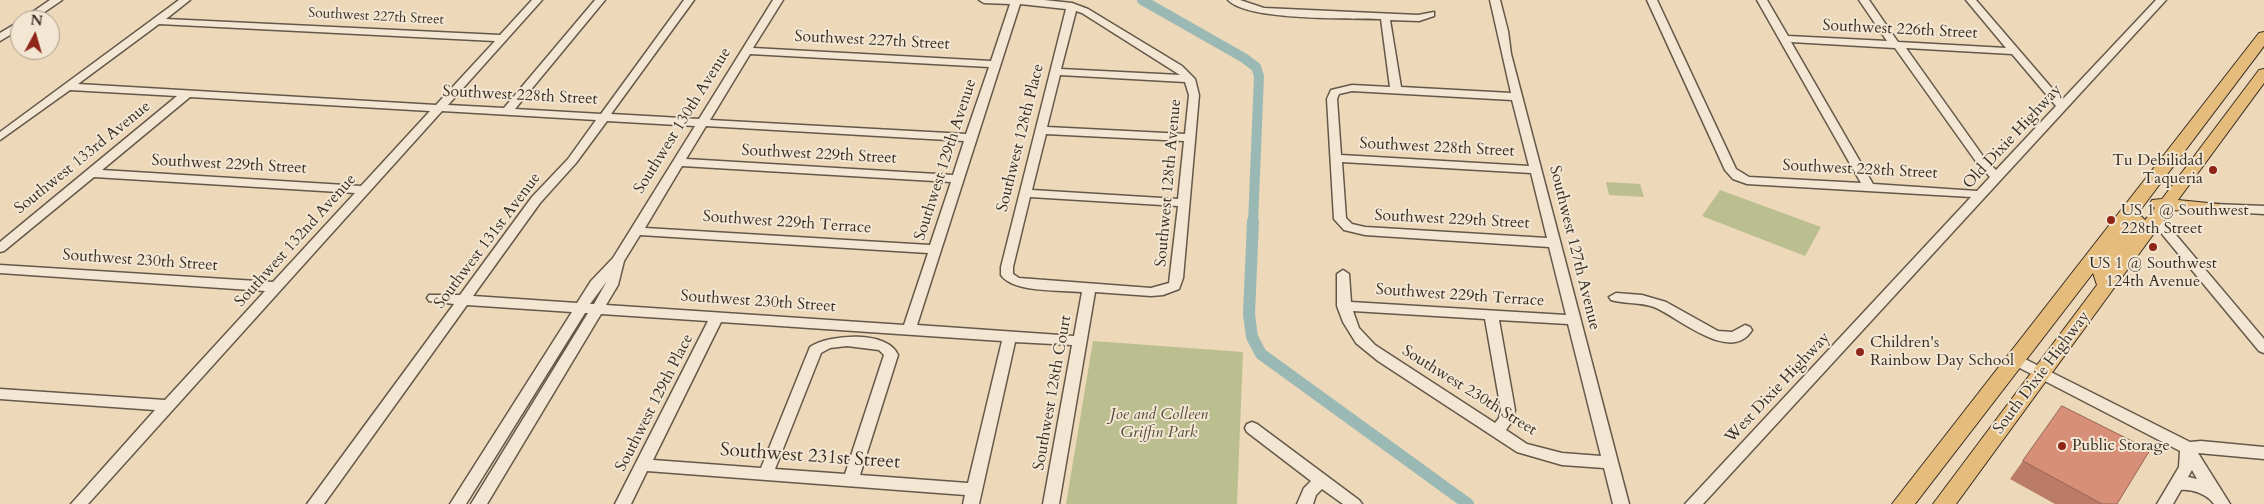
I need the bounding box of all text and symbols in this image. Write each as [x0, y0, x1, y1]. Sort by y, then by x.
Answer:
street label: Southwest 227th Street [308, 5, 444, 29]
north arrow [10, 10, 60, 60]
text: N [29, 10, 44, 31]
street label: Southwest 226th Street [1822, 16, 1978, 44]
street label: Southwest 227th Street [794, 27, 950, 55]
street label: Southwest 130th Avenue [630, 44, 736, 198]
street label: Southwest 128th Place [993, 62, 1049, 214]
street label: Southwest 129th Avenue [911, 77, 981, 243]
street label: Old Dixie Highway [1960, 81, 2066, 193]
street label: Southwest 228th Street [442, 82, 598, 110]
street label: Southwest 133rd Avenue [11, 97, 155, 219]
street label: Southwest 128th Avenue [1152, 98, 1186, 268]
street label: Southwest 228th Street [1359, 134, 1515, 162]
street label: Southwest 229th Street [741, 141, 897, 169]
street label: Southwest 229th Street [151, 151, 307, 179]
place label: Tu Debilidad Taqueria [2112, 151, 2203, 189]
street label: Southwest 228th Street [1782, 156, 1938, 184]
street label: Southwest 127th Avenue [1544, 164, 1604, 332]
marker: Tu Debilidad Taqueria [2207, 164, 2219, 176]
street label: Southwest 131st Avenue [431, 169, 545, 313]
street label: Southwest 132nd Avenue [231, 170, 361, 312]
place label: US 1 @ Southwest 228th Street [2121, 201, 2248, 239]
street label: Southwest 229th Street [1374, 206, 1530, 234]
street label: Southwest 229th Terrace [702, 208, 872, 238]
marker: US 1 @ Southwest 228th Street [2105, 214, 2117, 226]
marker: US 1 @ Southwest 124th Avenue [2147, 241, 2159, 253]
street label: Southwest 230th Street [62, 246, 218, 276]
place label: US 1 @ Southwest 124th Avenue [2089, 254, 2217, 292]
street label: Southwest 229th Terrace [1375, 281, 1545, 311]
street label: Southwest 230th Street [680, 287, 836, 317]
street label: South Dixie Highway [1990, 308, 2094, 438]
street label: Southwest 128th Court [1030, 314, 1076, 472]
street label: West Dixie Highway [1722, 328, 1834, 448]
street label: Southwest 129th Place [612, 331, 698, 475]
place label: Children's Rainbow Day School [1870, 333, 2014, 371]
street label: Southwest 230th Street [1398, 342, 1540, 440]
marker: Children's Rainbow Day School [1854, 346, 1866, 358]
park label: Joe and Colleen Griffin Park [1110, 405, 1208, 443]
place label: Public Storage [2072, 436, 2170, 456]
street label: Southwest 231st Street [719, 439, 901, 475]
marker: Public Storage [2056, 440, 2068, 452]

